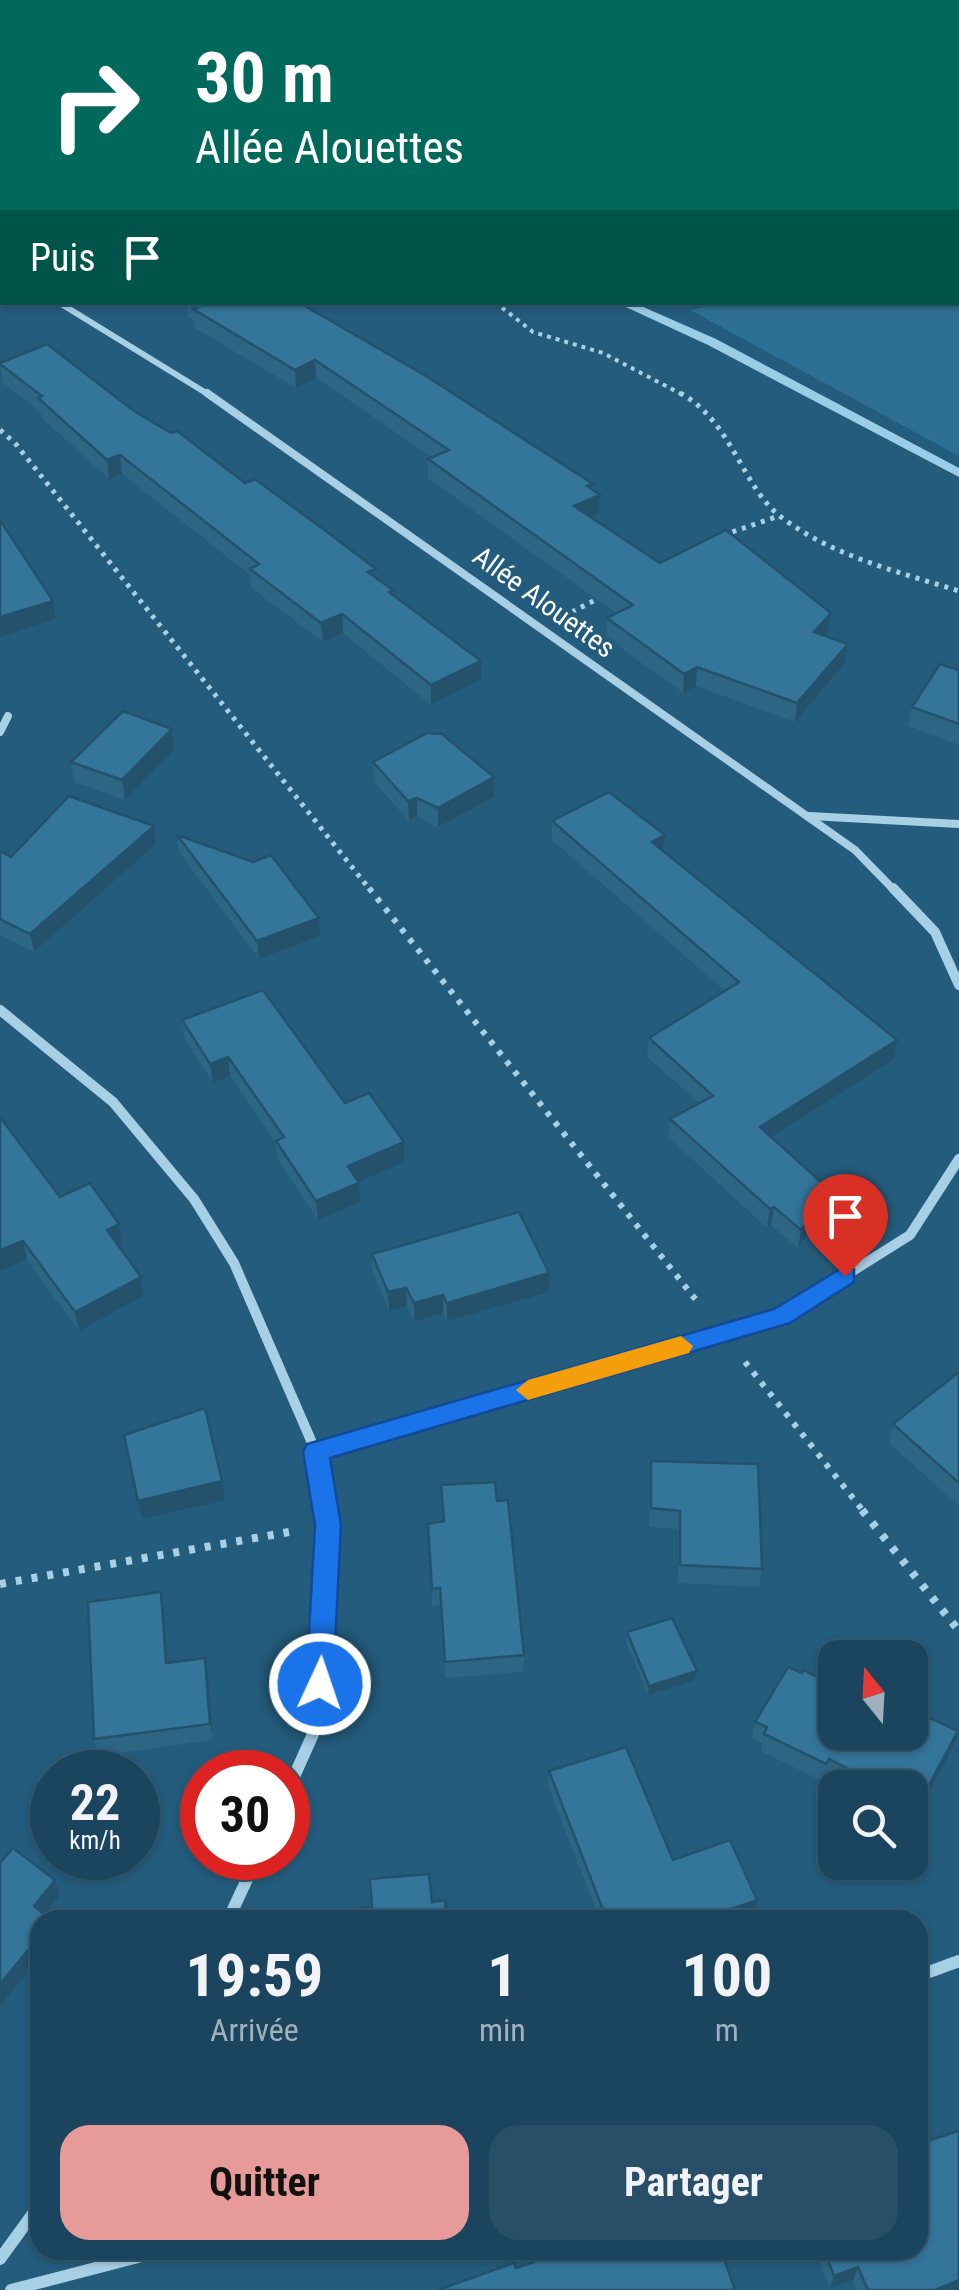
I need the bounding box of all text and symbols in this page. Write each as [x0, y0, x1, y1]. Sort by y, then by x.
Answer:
text: 30 m [195, 37, 334, 119]
icon: right [30, 40, 160, 170]
text: Allée Alouettes [195, 121, 464, 174]
icon: arrive [115, 230, 170, 285]
text: Puis [30, 236, 95, 280]
street label: Allée Alouettes [467, 539, 621, 665]
pin [803, 1174, 888, 1277]
icon: arrive [818, 1189, 873, 1244]
position arrow [268, 1632, 372, 1736]
north arrow [818, 1640, 928, 1750]
map controls [818, 1640, 928, 1880]
speed limit sign: 30 [180, 1750, 310, 1880]
button: search [818, 1770, 928, 1880]
text: 22 [70, 1774, 120, 1832]
text: km/h [69, 1826, 121, 1855]
text: 19:59 [186, 1940, 323, 2011]
text: 1 [487, 1940, 518, 2011]
text: 100 [681, 1940, 772, 2011]
text: Arrivée [210, 2011, 299, 2049]
text: min [479, 2011, 526, 2049]
text: m [715, 2011, 739, 2049]
button: Quitter [60, 2125, 469, 2240]
button: Partager [489, 2125, 898, 2240]

